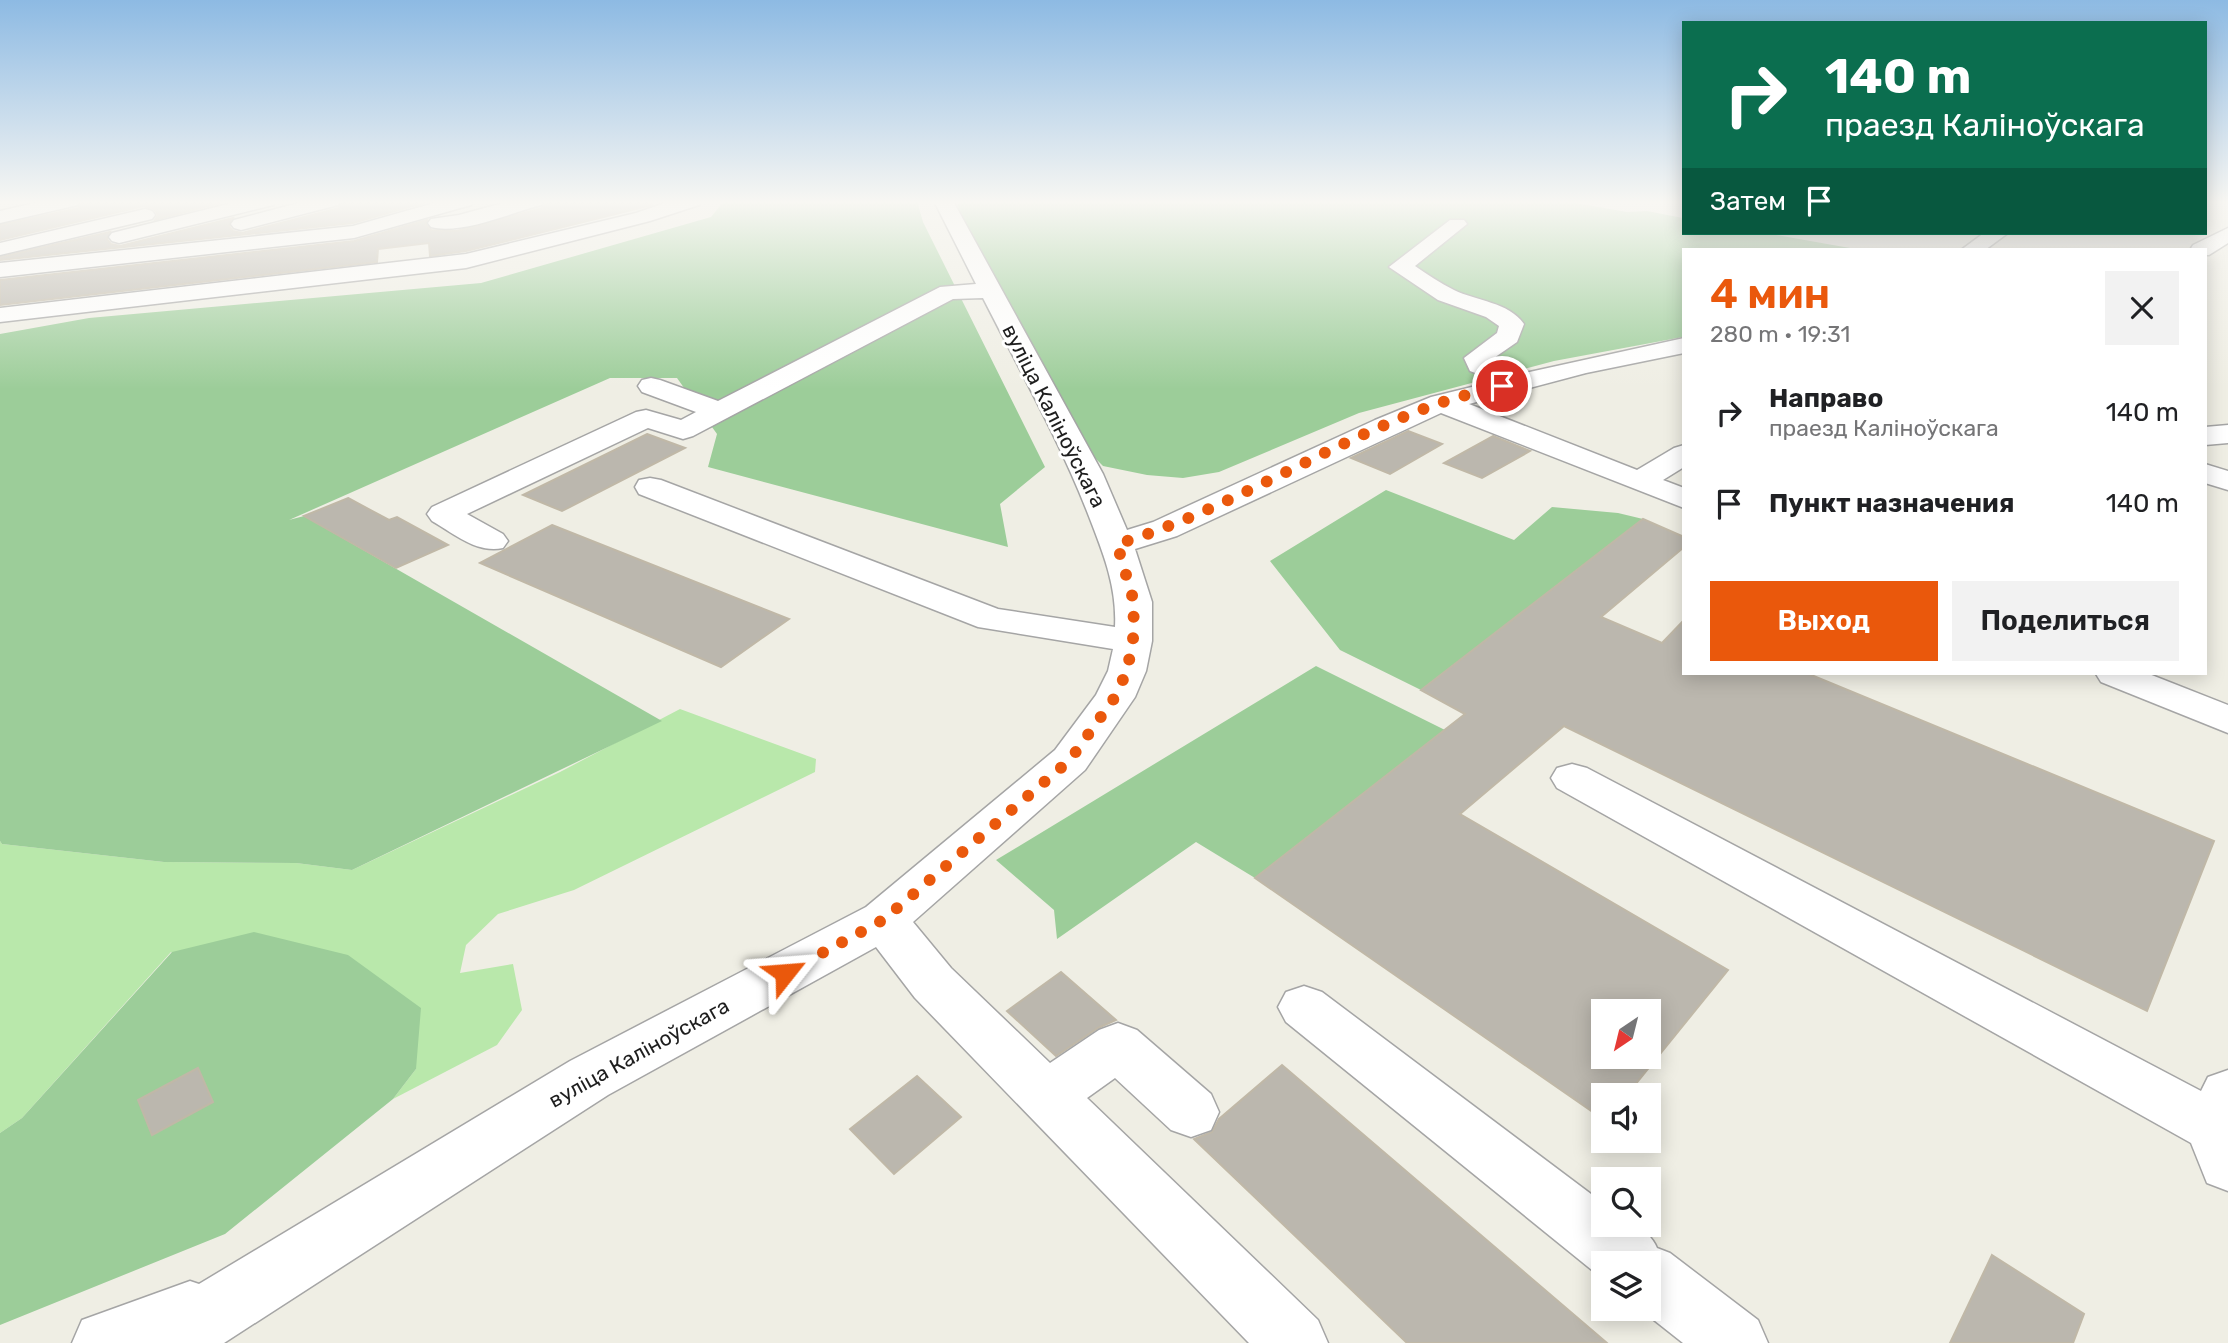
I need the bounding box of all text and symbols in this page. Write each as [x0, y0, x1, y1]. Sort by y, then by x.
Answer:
text: 140 m [1825, 47, 1971, 105]
icon: right [1710, 49, 1801, 140]
text: праезд Каліноўскага [1825, 106, 2145, 144]
icon: arrive [1800, 182, 1838, 220]
text: Затем [1710, 186, 1786, 217]
text: 4 мин [1710, 269, 1830, 319]
button: close [2105, 271, 2179, 345]
street label: вуліца Каліноўскага [997, 320, 1112, 512]
text: 280 m · 19:31 [1710, 320, 1850, 348]
pin [1472, 356, 1532, 416]
icon: arrive [1483, 367, 1521, 405]
text: Направо [1769, 383, 1883, 414]
icon: right [1710, 394, 1748, 432]
text: 140 m [2106, 397, 2179, 428]
text: праезд Каліноўскага [1769, 414, 1999, 442]
icon: arrive [1710, 485, 1748, 523]
text: Пункт назначения [1769, 488, 2014, 519]
text: 140 m [2106, 488, 2179, 519]
button: Выход [1710, 581, 1938, 661]
button: Поделиться [1952, 581, 2179, 661]
position arrow [748, 936, 822, 1010]
street label: вуліца Каліноўскага [544, 993, 733, 1113]
north arrow [1591, 999, 1661, 1069]
map controls [1591, 999, 1661, 1321]
button: sound [1591, 1083, 1661, 1153]
button: search [1591, 1167, 1661, 1237]
button: layers [1591, 1251, 1661, 1321]

